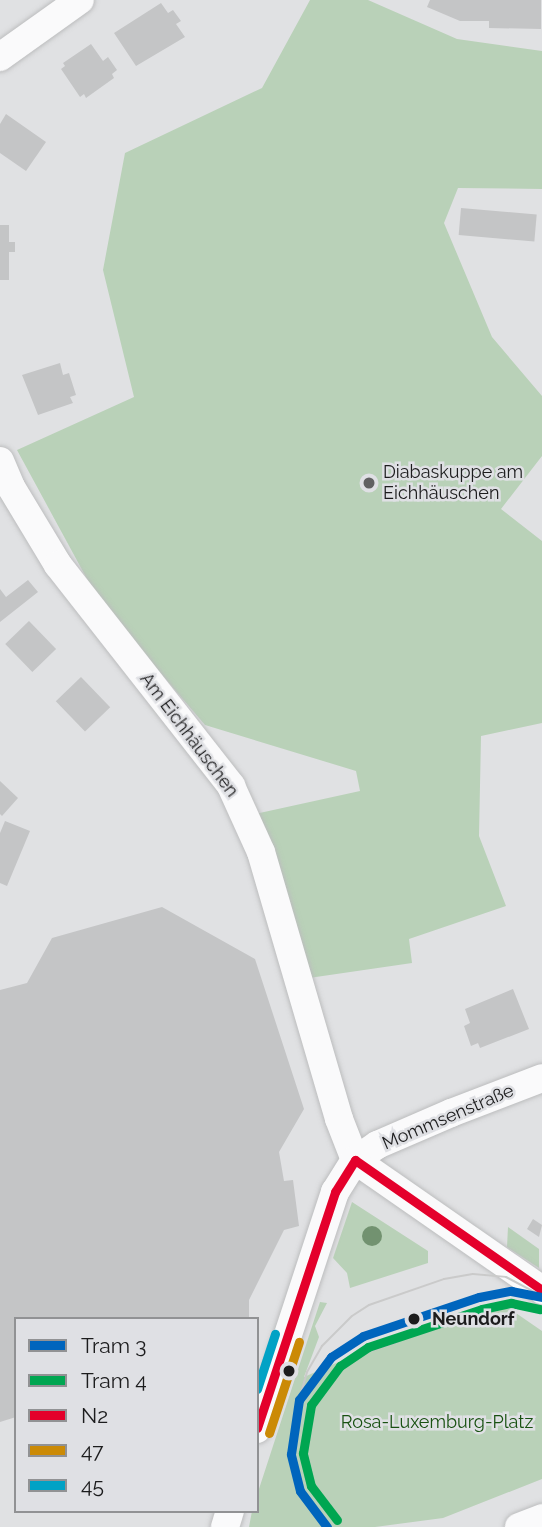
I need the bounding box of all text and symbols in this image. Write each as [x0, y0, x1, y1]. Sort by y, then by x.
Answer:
place label: Diabaskuppe am Eichhäuschen [383, 462, 523, 504]
marker: Diabaskuppe am Eichhäuschen [361, 475, 377, 491]
street label: Am Eichhäuschen [135, 669, 243, 801]
street label: Mommsenstraße [379, 1080, 517, 1154]
marker: Neundorf [403, 1308, 425, 1330]
place label: Neundorf [432, 1308, 514, 1330]
legend [14, 1317, 259, 1513]
text: Tram 3 [81, 1333, 147, 1358]
unlabelled marker [282, 1364, 296, 1378]
text: Tram 4 [81, 1368, 147, 1393]
text: N2 [81, 1403, 108, 1428]
park label: Rosa-Luxemburg-Platz [341, 1411, 533, 1433]
text: 47 [81, 1438, 104, 1463]
text: 45 [81, 1473, 104, 1498]

